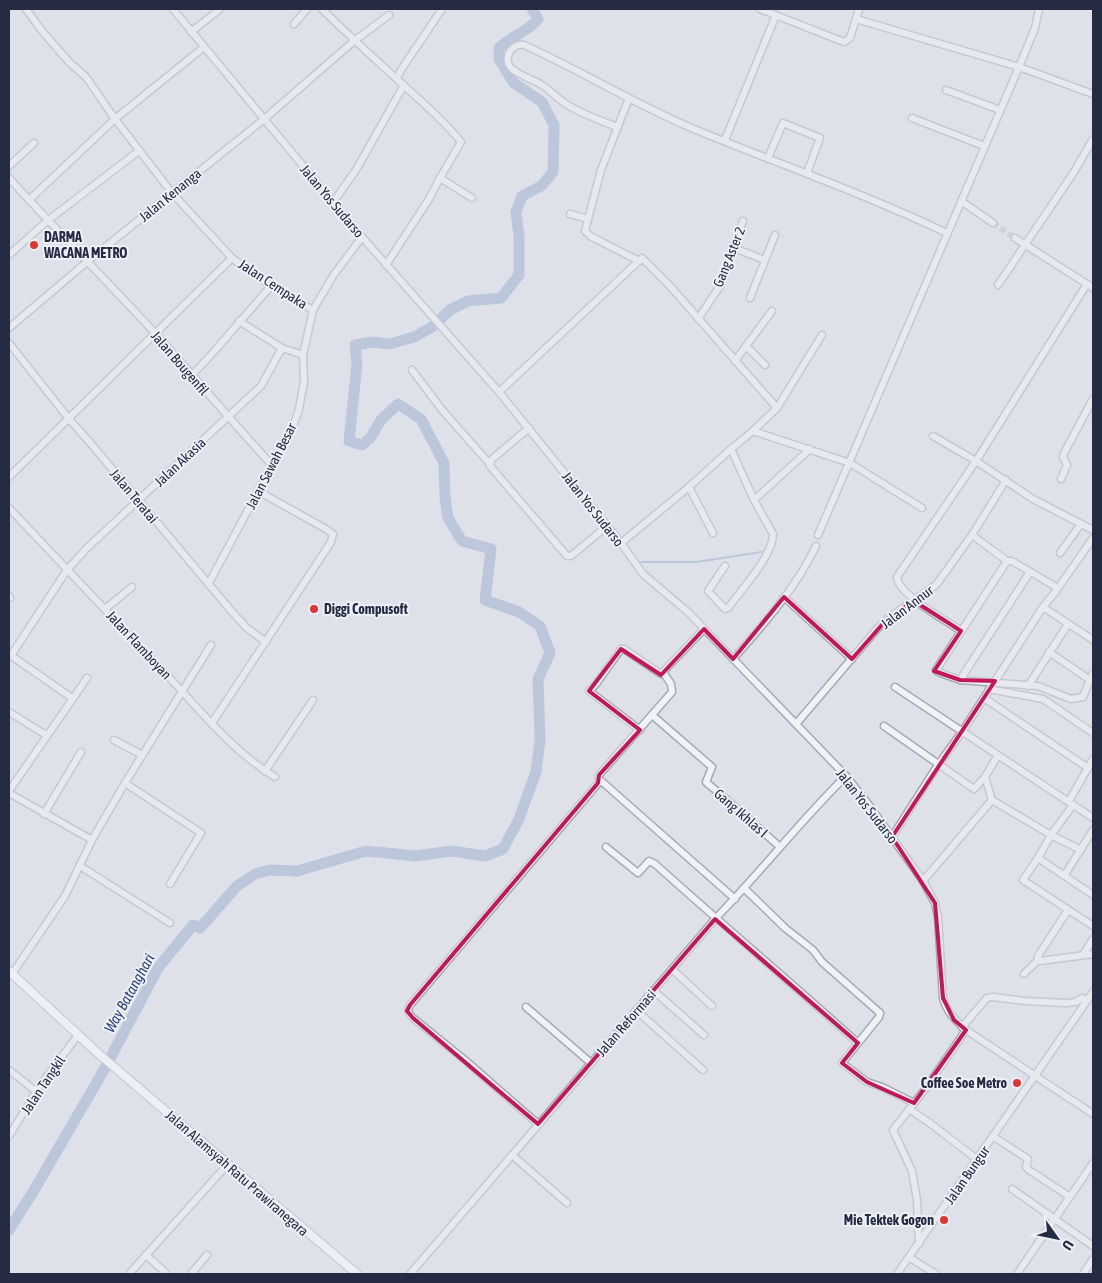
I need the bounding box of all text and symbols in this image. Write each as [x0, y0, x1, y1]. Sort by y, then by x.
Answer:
street label: Jalan Yos Sudarso [297, 161, 367, 241]
street label: Jalan Kenanga [136, 165, 204, 225]
street label: Gang Aster 2 [710, 225, 748, 289]
place label: DARMA WACANA METRO [43, 229, 127, 261]
marker: DARMA WACANA METRO [28, 239, 40, 251]
street label: Jalan Cempaka [236, 256, 310, 312]
street label: Jalan Bougenfil [148, 328, 212, 398]
street label: Jalan Sawah Besar [242, 420, 300, 512]
street label: Jalan Akasia [151, 434, 209, 490]
street label: Jalan Teratai [107, 466, 161, 526]
street label: Jalan Yos Sudarso [559, 469, 627, 549]
street label: Jalan Annur [878, 582, 937, 632]
place label: Diggi Compusoft [324, 601, 408, 617]
marker: Diggi Compusoft [308, 603, 320, 615]
street label: Jalan Flamboyan [103, 607, 175, 683]
street label: Jalan Yos Sudarso [833, 766, 901, 846]
street label: Gang Ikhlas I [711, 785, 771, 841]
water label: Way Batanghari [100, 950, 158, 1035]
street label: Jalan Reformasi [593, 987, 659, 1059]
street label: Jalan Tangkil [18, 1052, 69, 1117]
place label: Coffee Soe Metro [921, 1075, 1007, 1091]
marker: Coffee Soe Metro [1011, 1077, 1023, 1089]
street label: Jalan Alamsyah Ratu Prawiranegara [162, 1107, 312, 1239]
street label: Jalan Bungur [941, 1142, 993, 1207]
place label: Mie Tektek Gogon [844, 1212, 934, 1228]
north arrow [1032, 1213, 1082, 1263]
marker: Mie Tektek Gogon [938, 1214, 950, 1226]
text: U [1059, 1237, 1077, 1253]

